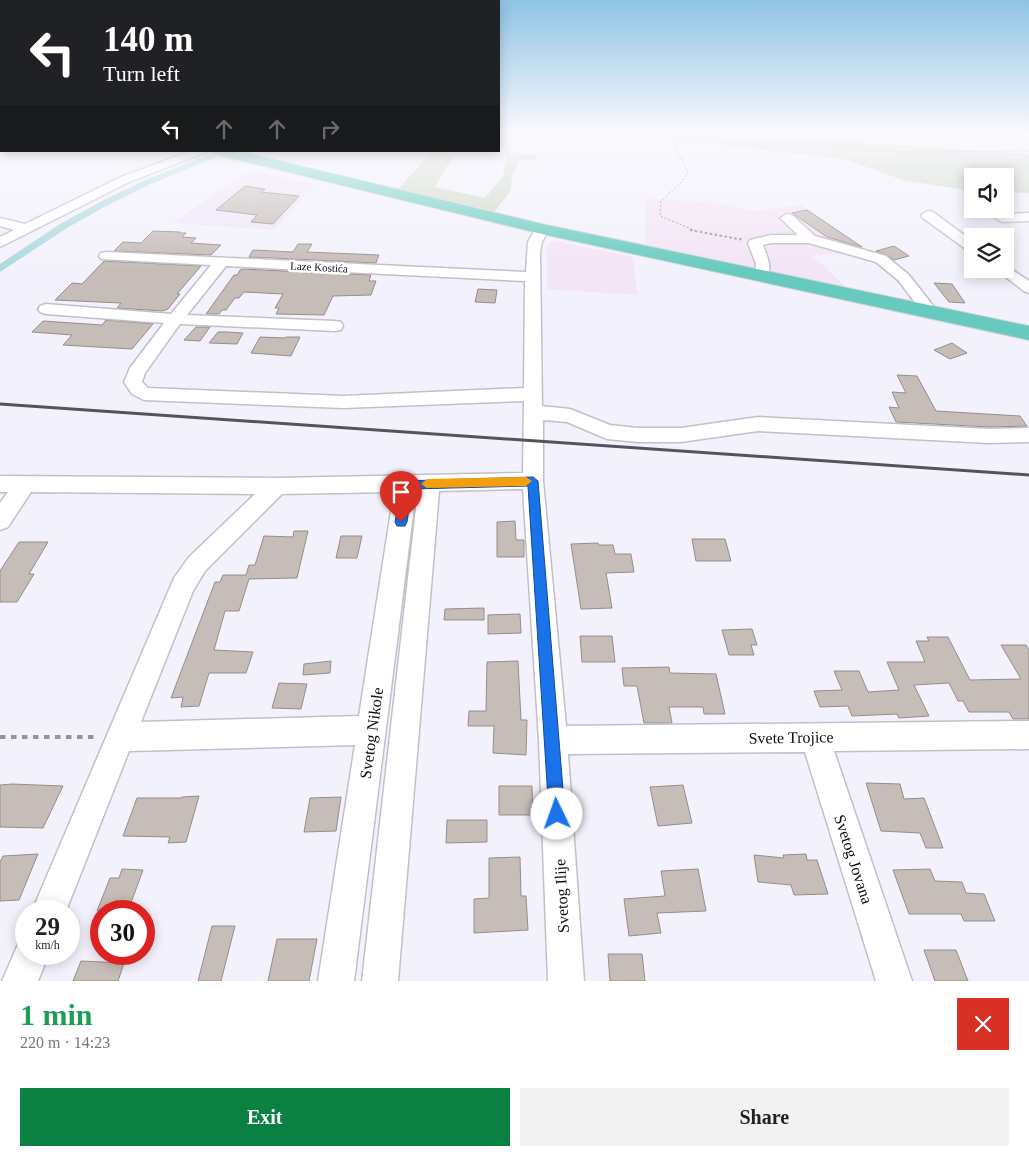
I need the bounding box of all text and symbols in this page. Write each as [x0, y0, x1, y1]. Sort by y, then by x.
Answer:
icon: left [20, 20, 85, 85]
text: 140 m [103, 20, 193, 59]
text: Turn left [103, 61, 180, 86]
icon: left [157, 115, 185, 143]
icon: ahead [210, 115, 238, 143]
icon: ahead [263, 115, 291, 143]
icon: right [316, 115, 344, 143]
map controls [964, 168, 1014, 278]
button: sound [964, 168, 1014, 218]
button: layers [964, 228, 1014, 278]
street label: Laze Kostića [290, 259, 348, 275]
pin [380, 471, 422, 522]
icon: arrive [387, 478, 415, 506]
street label: Svetog Nikole [357, 686, 387, 780]
street label: Svete Trojice [748, 728, 834, 748]
position arrow [530, 787, 582, 839]
street label: Svetog Jovana [830, 812, 876, 906]
street label: Svetog Ilije [551, 858, 573, 933]
speed limit sign: 30 [90, 900, 155, 965]
text: 29 [35, 913, 60, 940]
text: km/h [35, 938, 60, 952]
text: 1 min [20, 998, 93, 1031]
button: close [957, 998, 1009, 1050]
text: 220 m · 14:23 [20, 1034, 110, 1051]
button: Exit [20, 1088, 510, 1146]
button: Share [520, 1088, 1009, 1146]

